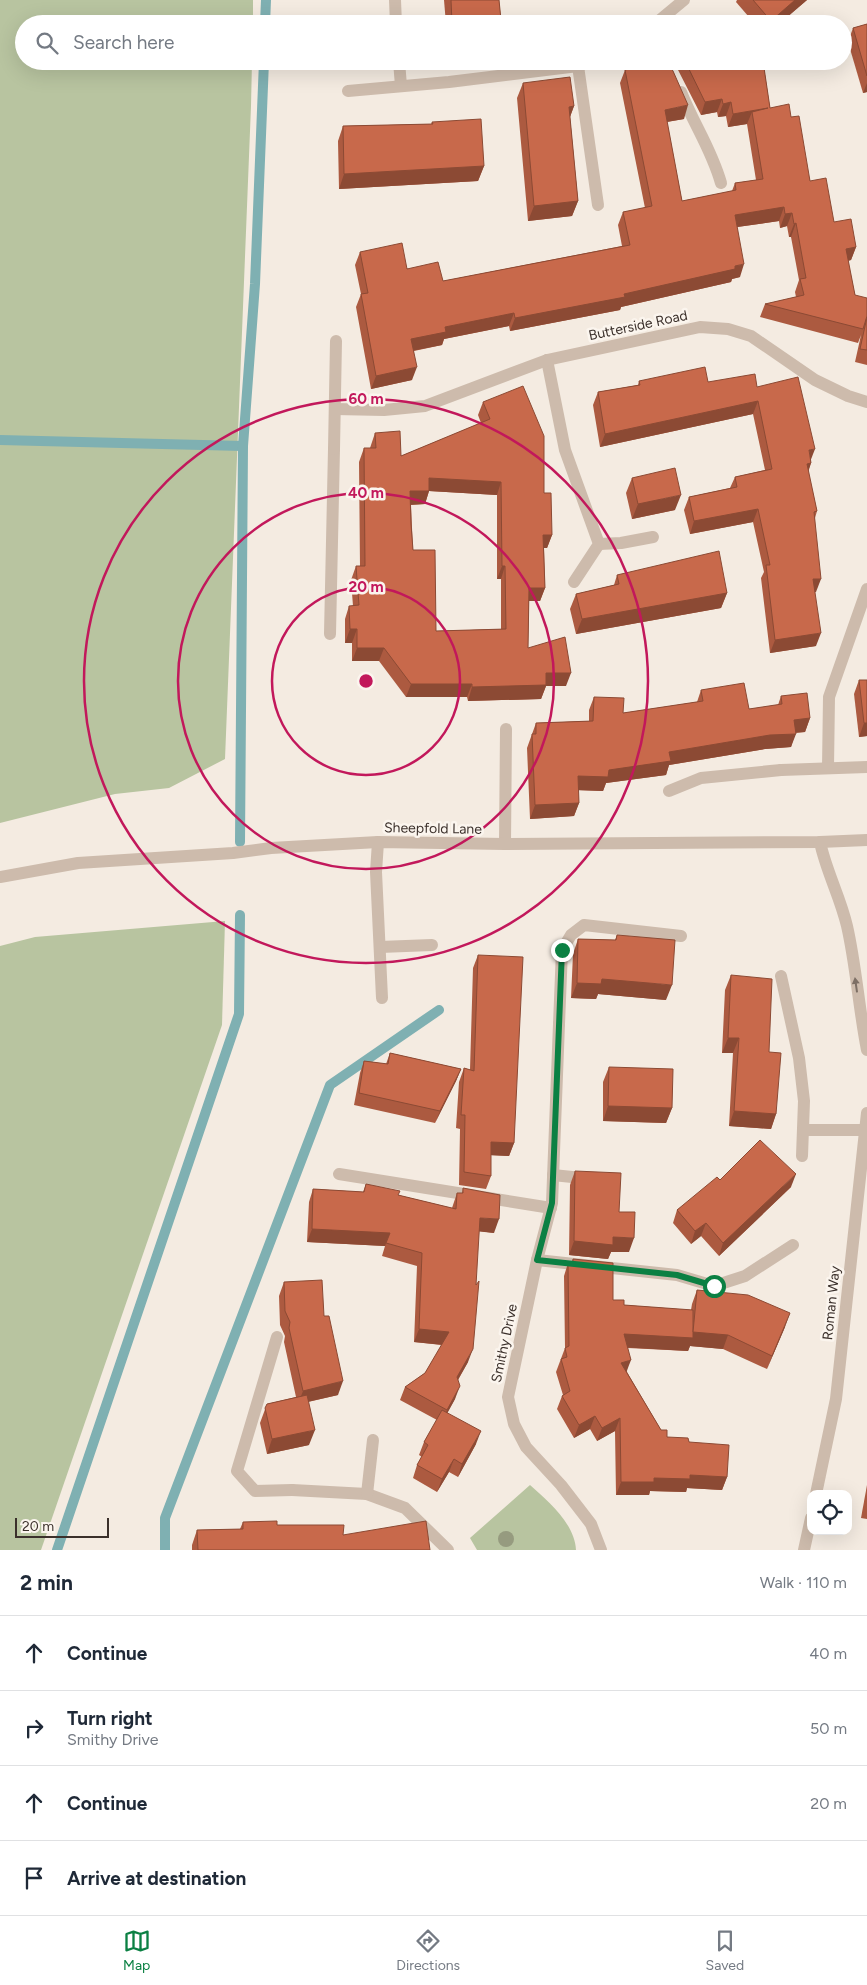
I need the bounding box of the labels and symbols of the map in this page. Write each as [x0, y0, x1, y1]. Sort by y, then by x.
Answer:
street label: Butterside Road [587, 307, 689, 344]
text: 60 m [348, 390, 384, 408]
text: 40 m [348, 484, 384, 502]
text: 20 m [348, 578, 384, 596]
centre of rings [357, 672, 375, 690]
street label: Sheepfold Lane [384, 819, 482, 838]
route end [551, 939, 574, 962]
one-way arrow [851, 977, 859, 993]
street label: Roman Way [819, 1265, 844, 1341]
route start [703, 1275, 726, 1298]
street label: Smithy Drive [488, 1302, 521, 1384]
scale bar [15, 1515, 109, 1538]

